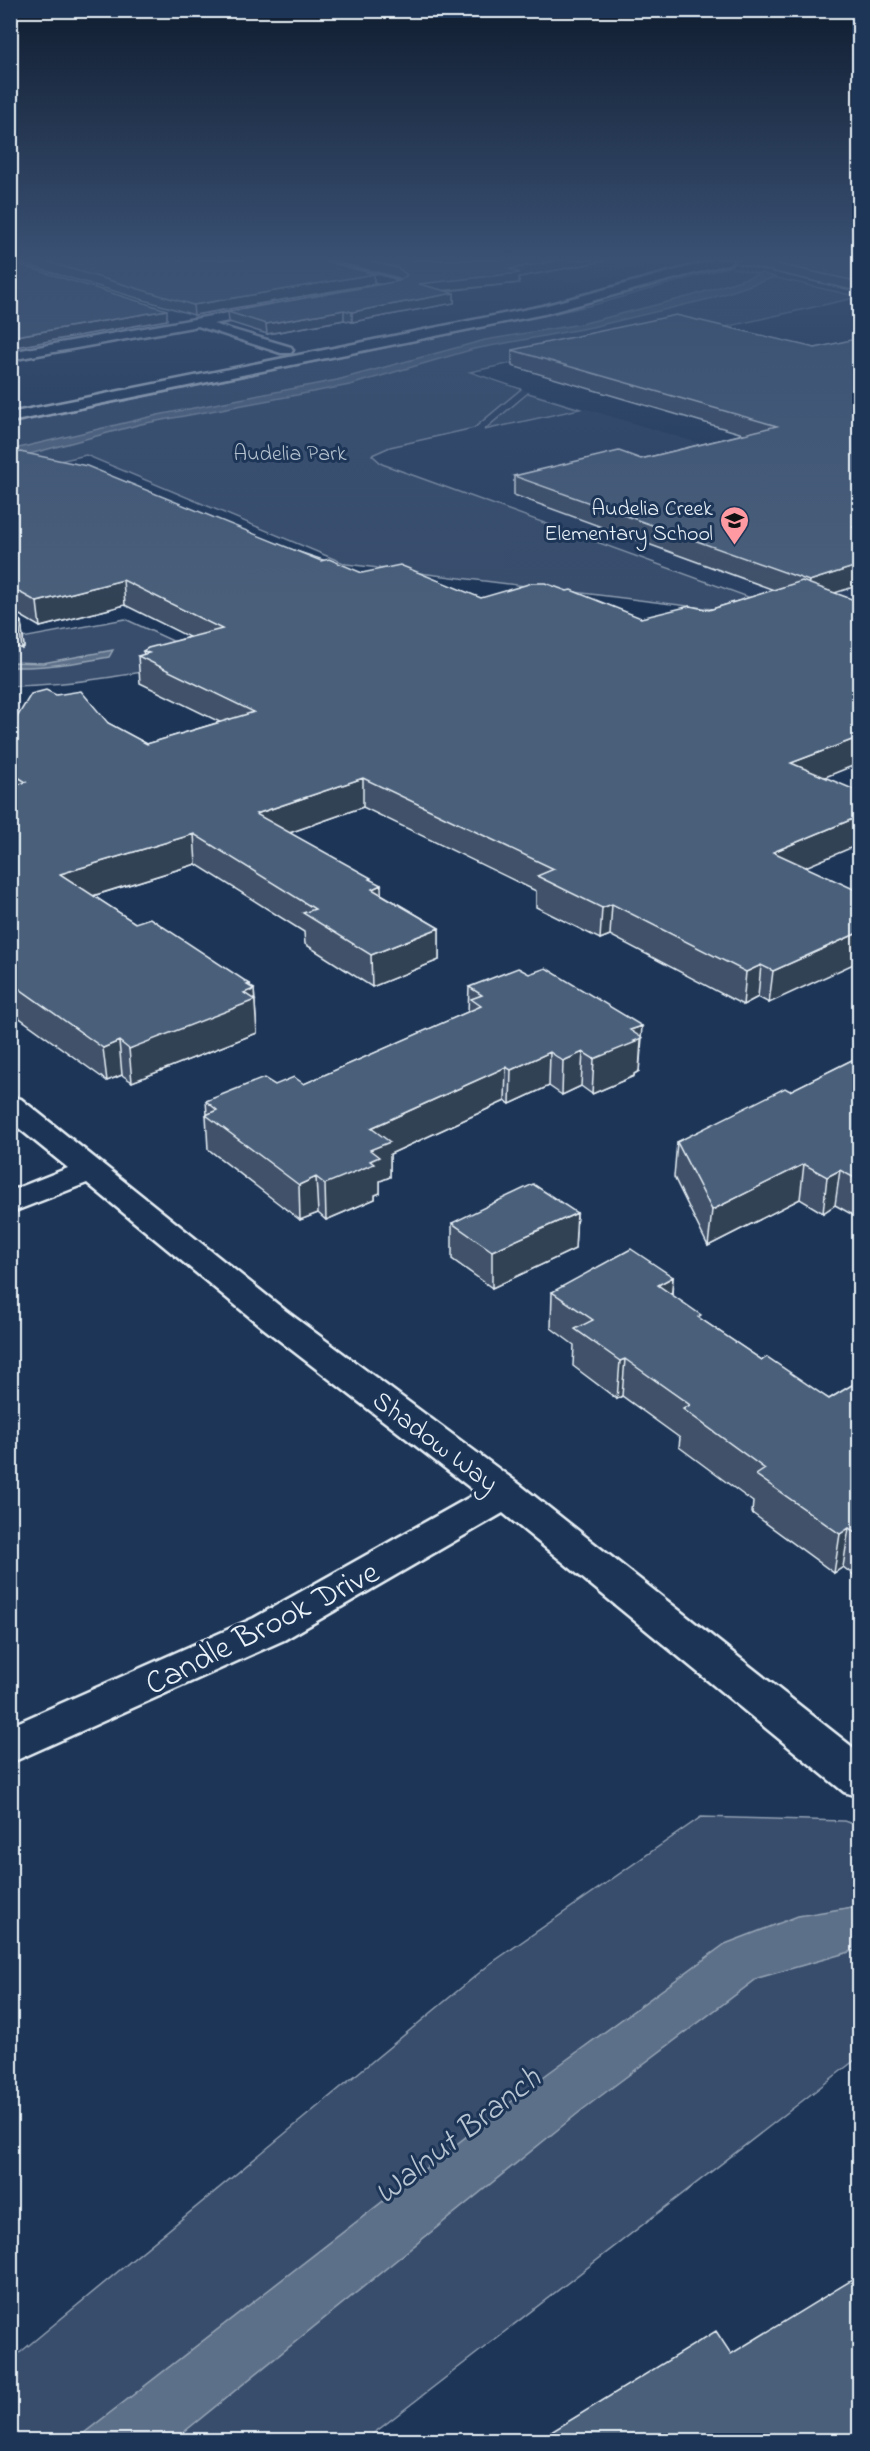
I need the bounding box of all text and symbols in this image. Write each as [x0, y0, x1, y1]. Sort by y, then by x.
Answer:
park label: Audelia Park [233, 439, 347, 471]
place label: Audelia Creek Elementary School [544, 494, 713, 552]
school or university icon: Audelia Creek Elementary School [718, 504, 750, 546]
street label: Shadow Way [363, 1383, 506, 1503]
street label: Candle Brook Drive [138, 1550, 388, 1709]
water label: Walnut Branch [365, 2056, 553, 2218]

